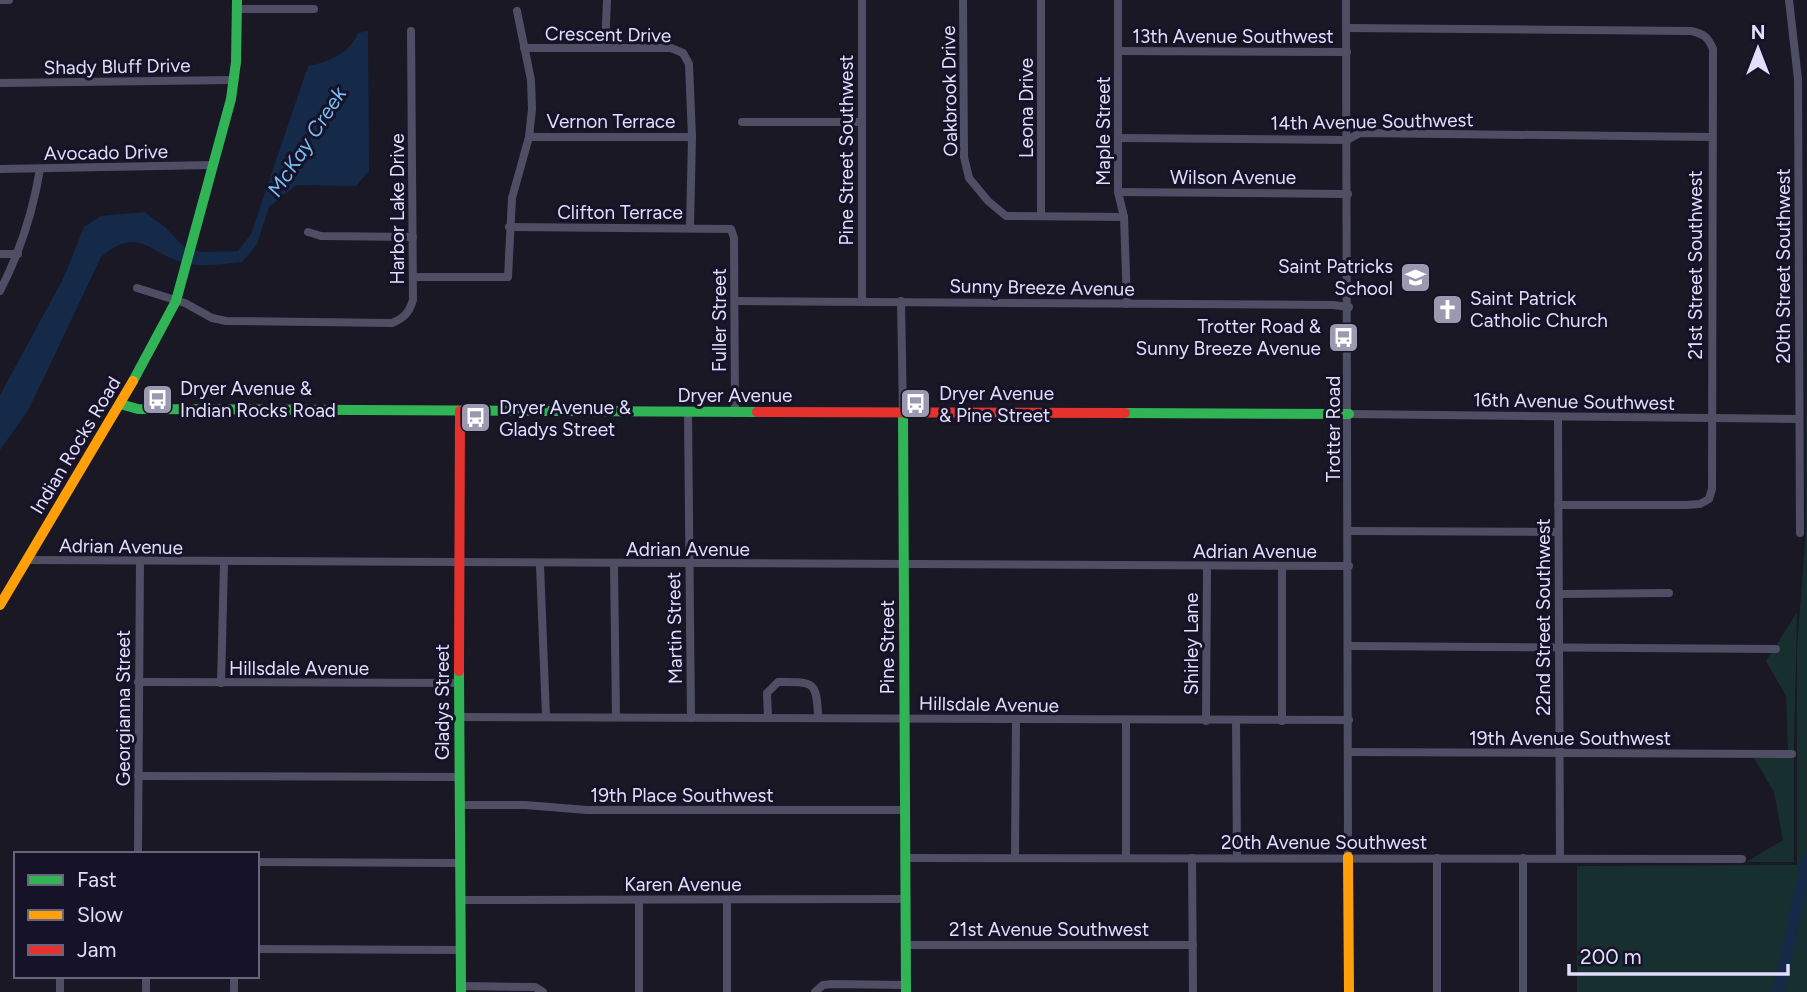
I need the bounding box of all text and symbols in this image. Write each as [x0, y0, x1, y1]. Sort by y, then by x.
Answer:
north arrow [1723, 14, 1793, 84]
text: N [1751, 21, 1765, 44]
street label: Crescent Drive [545, 22, 671, 47]
street label: Oakbrook Drive [937, 25, 962, 157]
street label: 13th Avenue Southwest [1132, 25, 1334, 48]
street label: Shady Bluff Drive [43, 54, 191, 79]
street label: Pine Street Southwest [835, 55, 858, 246]
street label: Leona Drive [1015, 58, 1038, 158]
street label: Maple Street [1092, 76, 1115, 186]
water label: McKay Creek [262, 81, 352, 201]
street label: 14th Avenue Southwest [1270, 108, 1474, 135]
street label: Vernon Terrace [547, 110, 676, 133]
street label: Harbor Lake Drive [386, 133, 409, 285]
street label: Avocado Drive [44, 140, 168, 165]
street label: Wilson Avenue [1170, 166, 1296, 189]
street label: 20th Street Southwest [1772, 168, 1795, 364]
street label: 21st Street Southwest [1684, 170, 1707, 360]
street label: Clifton Terrace [557, 201, 683, 224]
place label: Saint Patricks School [1278, 255, 1393, 300]
school or university icon: Saint Patricks School [1399, 260, 1433, 294]
street label: Fuller Street [708, 268, 731, 372]
street label: Sunny Breeze Avenue [949, 274, 1135, 301]
place label: Saint Patrick Catholic Church [1470, 287, 1608, 332]
church icon: Saint Patrick Catholic Church [1430, 292, 1464, 326]
place label: Trotter Road & Sunny Breeze Avenue [1136, 315, 1322, 360]
bus stop icon: Trotter Road & Sunny Breeze Avenue [1327, 320, 1361, 354]
street label: Indian Rocks Road [25, 372, 125, 518]
street label: Trotter Road [1322, 376, 1345, 482]
place label: Dryer Avenue & Indian Rocks Road [180, 377, 336, 422]
bus stop icon: Dryer Avenue & Indian Rocks Road [140, 382, 174, 416]
place label: Dryer Avenue & Pine Street [939, 382, 1054, 427]
street label: Dryer Avenue [677, 384, 793, 407]
bus stop icon: Dryer Avenue & Pine Street [899, 387, 933, 421]
street label: 16th Avenue Southwest [1473, 388, 1675, 415]
place label: Dryer Avenue & Gladys Street [499, 396, 632, 441]
bus stop icon: Dryer Avenue & Gladys Street [459, 401, 493, 435]
street label: 22nd Street Southwest [1532, 518, 1555, 716]
street label: Adrian Avenue [59, 534, 183, 559]
street label: Adrian Avenue [626, 538, 750, 561]
street label: Adrian Avenue [1193, 540, 1317, 563]
street label: Martin Street [662, 572, 687, 684]
street label: Shirley Lane [1180, 593, 1203, 695]
street label: Pine Street [876, 600, 899, 694]
street label: Georgianna Street [112, 630, 135, 786]
street label: Gladys Street [431, 644, 454, 760]
street label: Hillsdale Avenue [229, 657, 369, 680]
street label: Hillsdale Avenue [919, 692, 1059, 717]
street label: 19th Avenue Southwest [1469, 727, 1671, 750]
street label: 19th Place Southwest [590, 784, 774, 807]
street label: 20th Avenue Southwest [1221, 831, 1427, 854]
legend [14, 852, 259, 978]
text: Fast [77, 867, 117, 892]
street label: Karen Avenue [624, 873, 742, 896]
text: Slow [77, 902, 123, 927]
street label: 21st Avenue Southwest [949, 918, 1149, 941]
scale bar [1569, 932, 1788, 976]
text: Jam [77, 937, 116, 962]
text: 200 m [1580, 944, 1642, 969]

